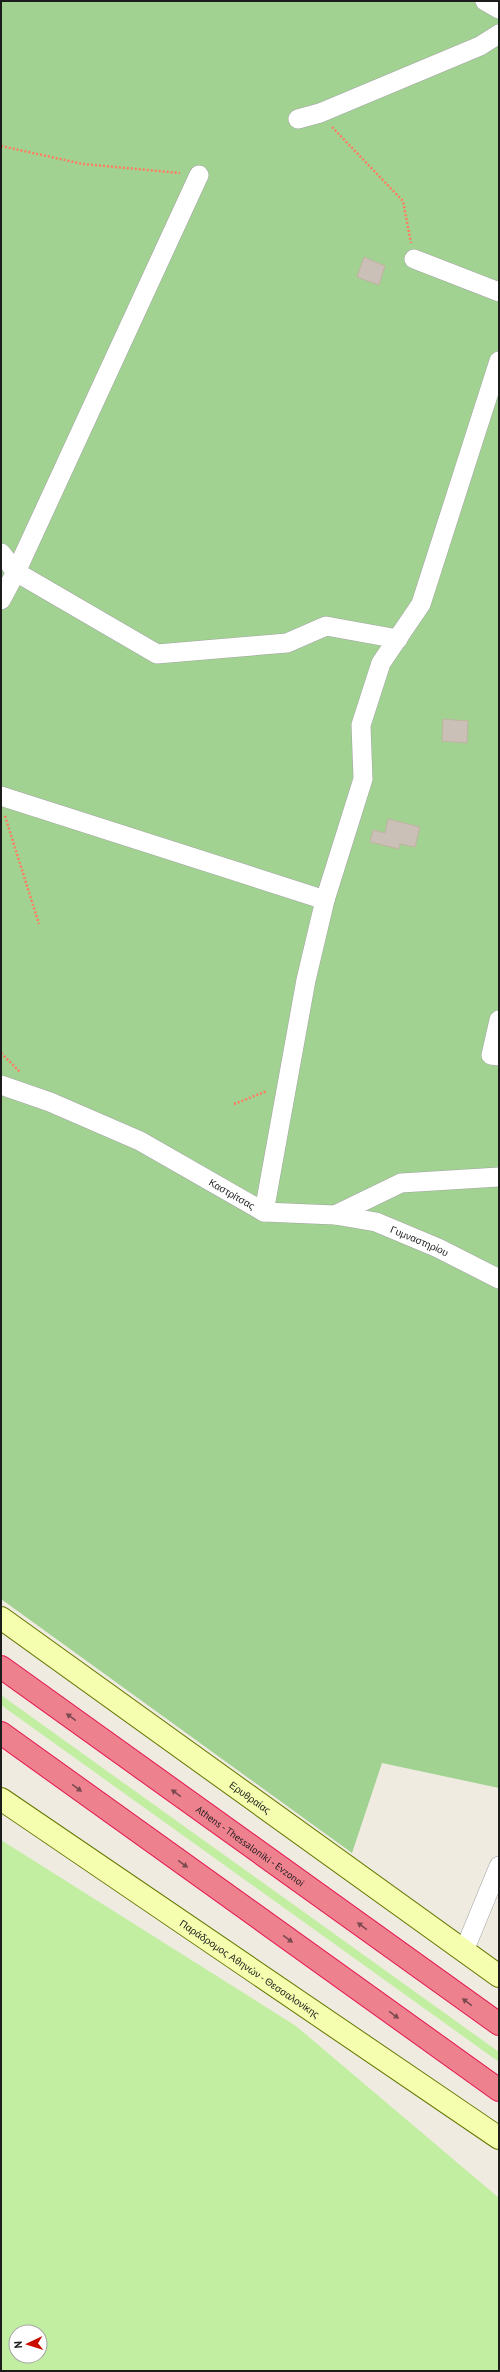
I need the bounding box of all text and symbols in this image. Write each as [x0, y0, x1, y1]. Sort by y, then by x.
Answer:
street label: Καστρίτσας [207, 1175, 258, 1212]
street label: Γυμναστηρίου [389, 1222, 451, 1259]
one-way arrow [65, 1713, 76, 1721]
street label: Ερυθραίας [227, 1778, 274, 1817]
one-way arrow [72, 1784, 82, 1792]
one-way arrow [171, 1789, 182, 1797]
street label: Athens - Thessaloniki - Evzonoi [194, 1803, 307, 1889]
one-way arrow [177, 1860, 188, 1868]
street label: Παράδρομος Αθηνών - Θεσσαλονίκης [177, 1916, 322, 2021]
one-way arrow [356, 1922, 367, 1930]
one-way arrow [283, 1935, 294, 1943]
one-way arrow [462, 1998, 473, 2006]
one-way arrow [389, 2011, 399, 2019]
north arrow [8, 2324, 48, 2364]
text: N [11, 2341, 25, 2349]

